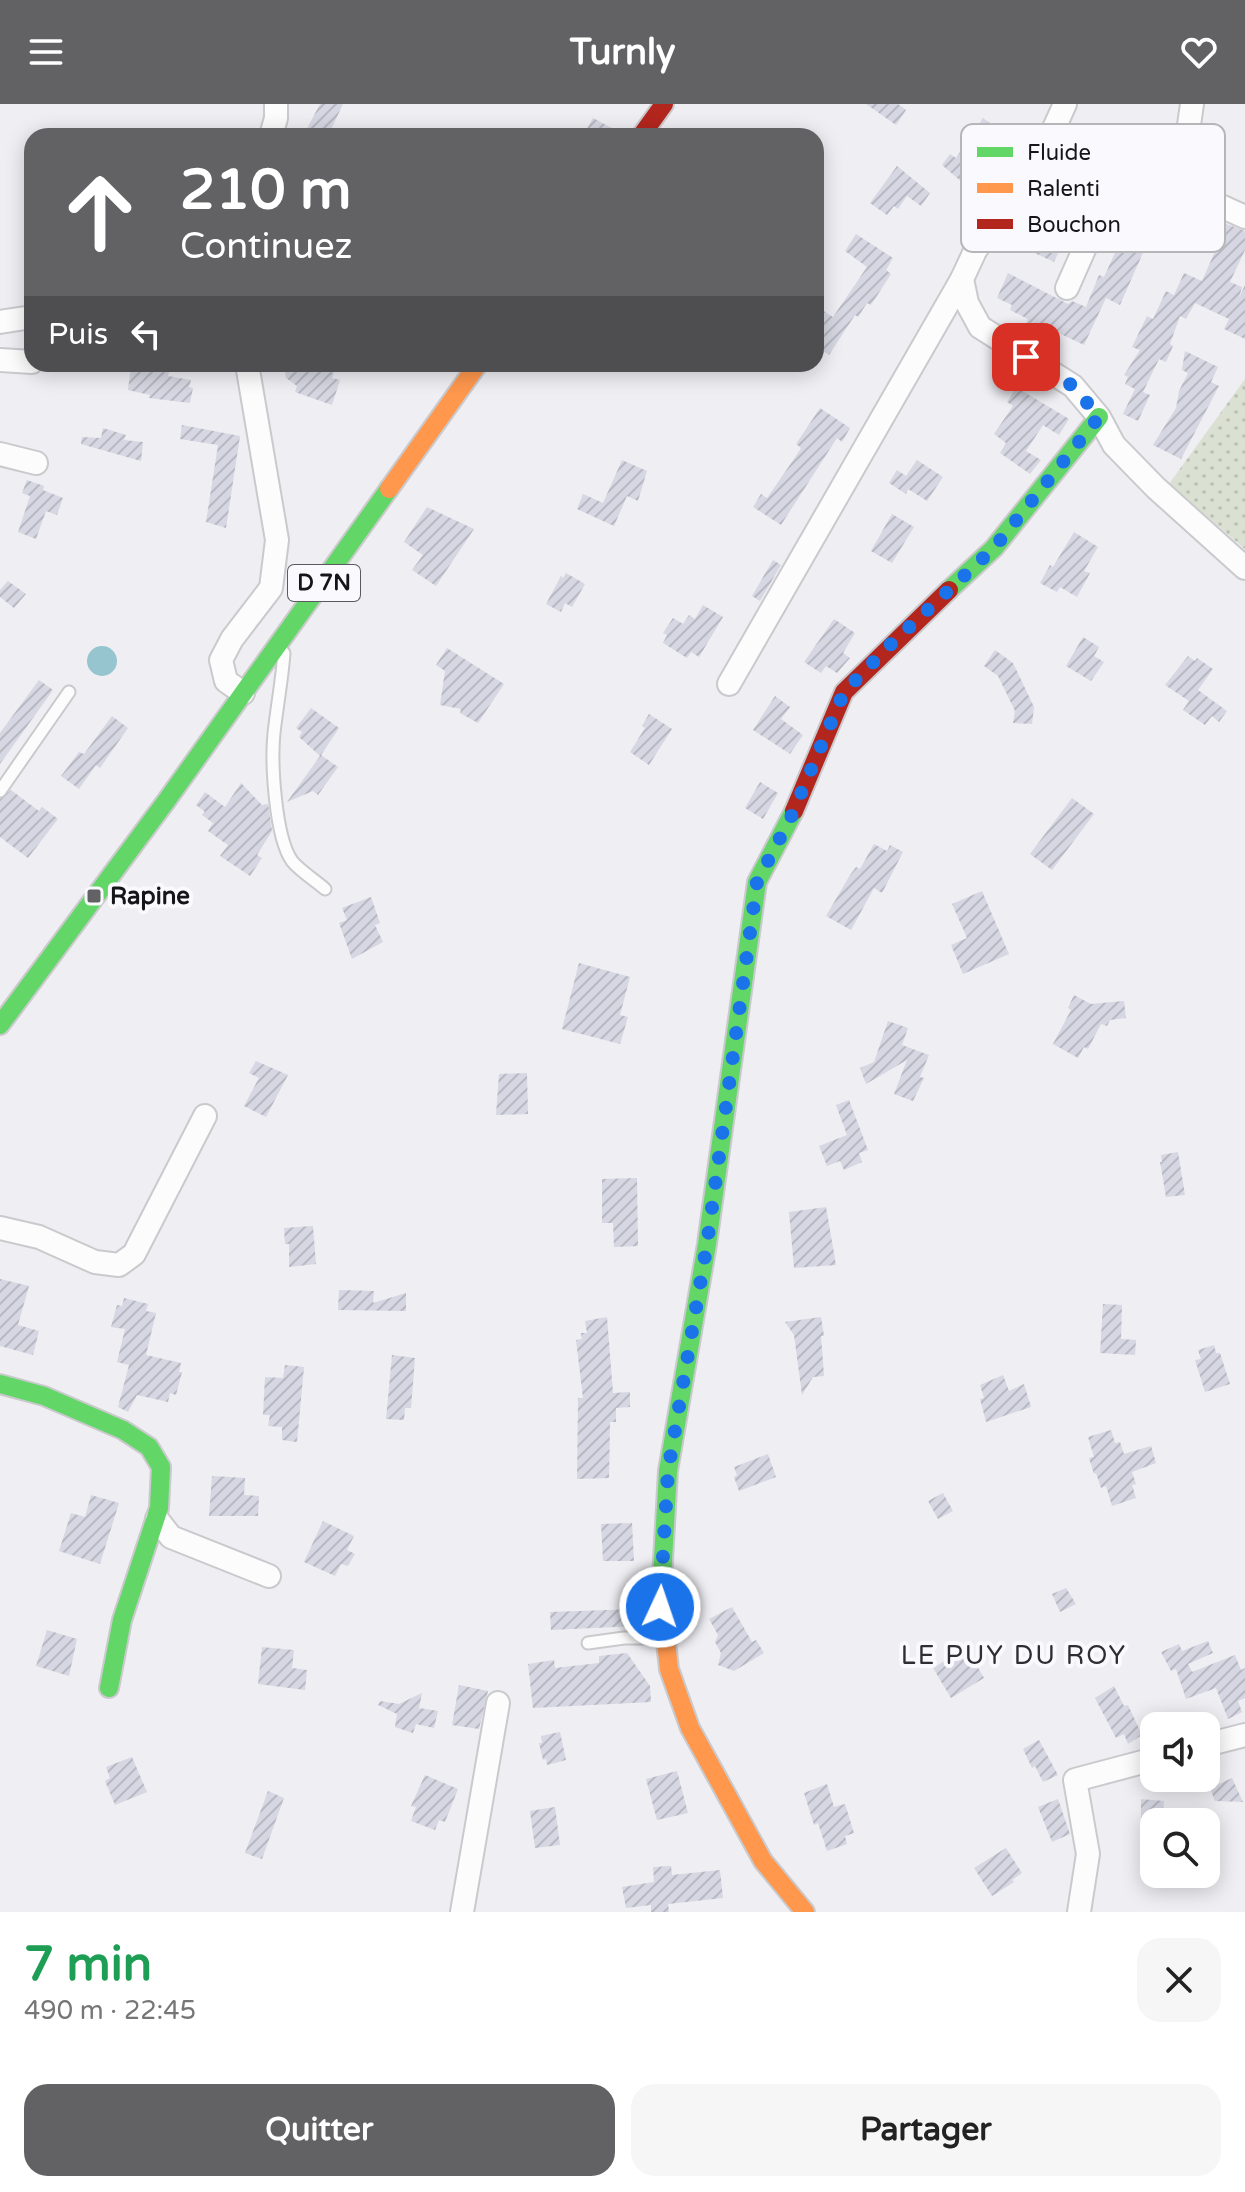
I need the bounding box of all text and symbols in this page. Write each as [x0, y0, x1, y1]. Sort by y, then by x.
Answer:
icon: menu [24, 30, 68, 74]
icon: heart [1177, 30, 1221, 74]
text: Turnly [570, 31, 675, 74]
legend [961, 124, 1225, 252]
text: Fluide [1027, 140, 1091, 166]
text: 210 m [180, 157, 351, 224]
icon: ahead [48, 160, 152, 264]
text: Ralenti [1027, 176, 1100, 202]
text: Bouchon [1027, 212, 1121, 238]
text: Continuez [180, 225, 353, 268]
icon: left [124, 312, 168, 356]
text: Puis [48, 316, 108, 353]
pin [992, 323, 1060, 391]
icon: arrive [1004, 335, 1048, 379]
road number: D 7N [288, 565, 360, 601]
place label: Rapine [110, 882, 190, 911]
marker: Rapine [85, 887, 103, 905]
position arrow [618, 1565, 702, 1649]
district label: LE PUY DU ROY [901, 1640, 1127, 1671]
map controls [1140, 1712, 1220, 1888]
button: sound [1140, 1712, 1220, 1792]
button: search [1140, 1808, 1220, 1888]
text: 7 min [24, 1936, 152, 1994]
button: close [1137, 1938, 1221, 2022]
text: 490 m · 22:45 [24, 1995, 196, 2026]
button: Quitter [24, 2084, 615, 2176]
button: Partager [631, 2084, 1221, 2176]

